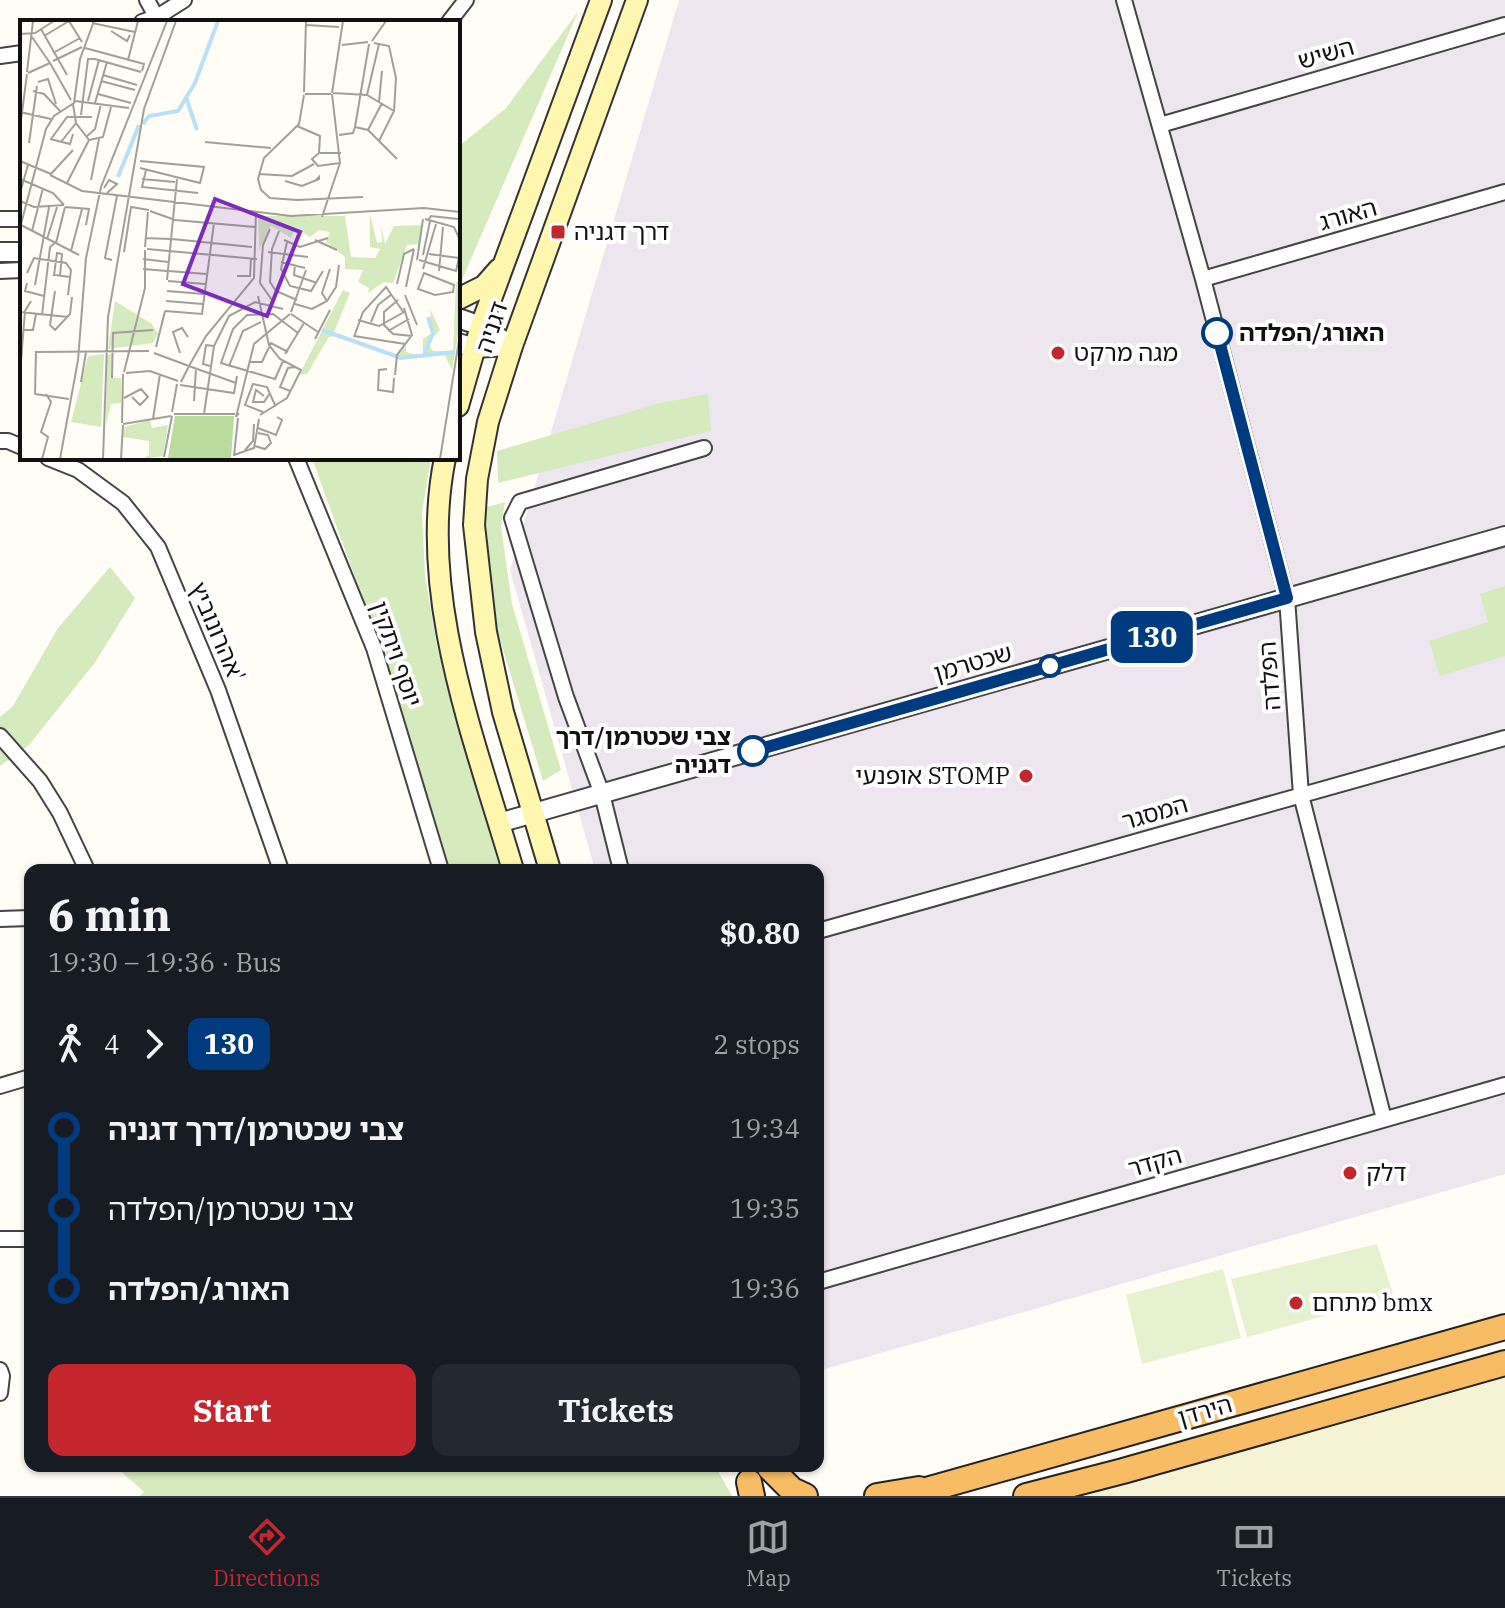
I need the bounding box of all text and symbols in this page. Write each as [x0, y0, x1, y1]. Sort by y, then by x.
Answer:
inset map [20, 20, 460, 460]
street label: השיש [1294, 30, 1358, 76]
street label: האורג [1315, 191, 1380, 238]
place label: דרך דגניה [574, 215, 669, 247]
marker: דרך דגניה [549, 223, 567, 241]
street label: דגניה [467, 297, 515, 357]
place label: האורג/הפלדה [1239, 316, 1385, 348]
marker: האורג/הפלדה [1202, 318, 1232, 348]
place label: מגה מרקט [1074, 336, 1178, 368]
marker: מגה מרקט [1049, 344, 1067, 362]
street label: אהרונוביץ' [183, 577, 253, 686]
street label: יוסף ויתקין [364, 597, 430, 711]
line badge: 130 [1106, 611, 1198, 663]
text: 130 [1127, 618, 1177, 655]
street label: שכטרמן [930, 636, 1016, 688]
street label: הפלדה [1251, 640, 1287, 712]
unlabelled marker [1039, 655, 1061, 677]
place label: צבי שכטרמן/דרך דגניה [556, 720, 731, 780]
marker: צבי שכטרמן/דרך דגניה [738, 736, 768, 766]
place label: אופנעי STOMP [855, 759, 1010, 791]
marker: אופנעי STOMP [1017, 767, 1035, 785]
street label: המסגר [1118, 787, 1191, 837]
text: 6 min [48, 886, 171, 943]
text: $0.80 [720, 913, 800, 952]
text: 19:30 – 19:36 · Bus [48, 945, 282, 979]
icon: walk [48, 1022, 92, 1066]
icon: forward [132, 1022, 176, 1066]
text: 130 [204, 1025, 254, 1062]
text: 4 [104, 1027, 120, 1061]
text: 2 stops [713, 1027, 800, 1061]
text: צבי שכטרמן/דרך דגניה [108, 1109, 404, 1148]
text: 19:34 [730, 1111, 800, 1145]
street label: הקדר [1124, 1138, 1185, 1184]
place label: דלק [1366, 1156, 1407, 1188]
marker: דלק [1341, 1164, 1359, 1182]
text: צבי שכטרמן/הפלדה [108, 1189, 354, 1228]
text: 19:35 [730, 1191, 800, 1225]
text: האורג/הפלדה [108, 1269, 290, 1308]
text: 19:36 [730, 1271, 800, 1305]
place label: מתחם bmx [1312, 1286, 1433, 1318]
marker: מתחם bmx [1287, 1294, 1305, 1312]
button: Start [48, 1364, 416, 1456]
button: Tickets [432, 1364, 800, 1456]
street label: הירדן [1174, 1387, 1236, 1433]
tab: Directions [213, 1515, 320, 1592]
tab: Map [746, 1515, 791, 1592]
tab: Tickets [1217, 1515, 1292, 1592]

